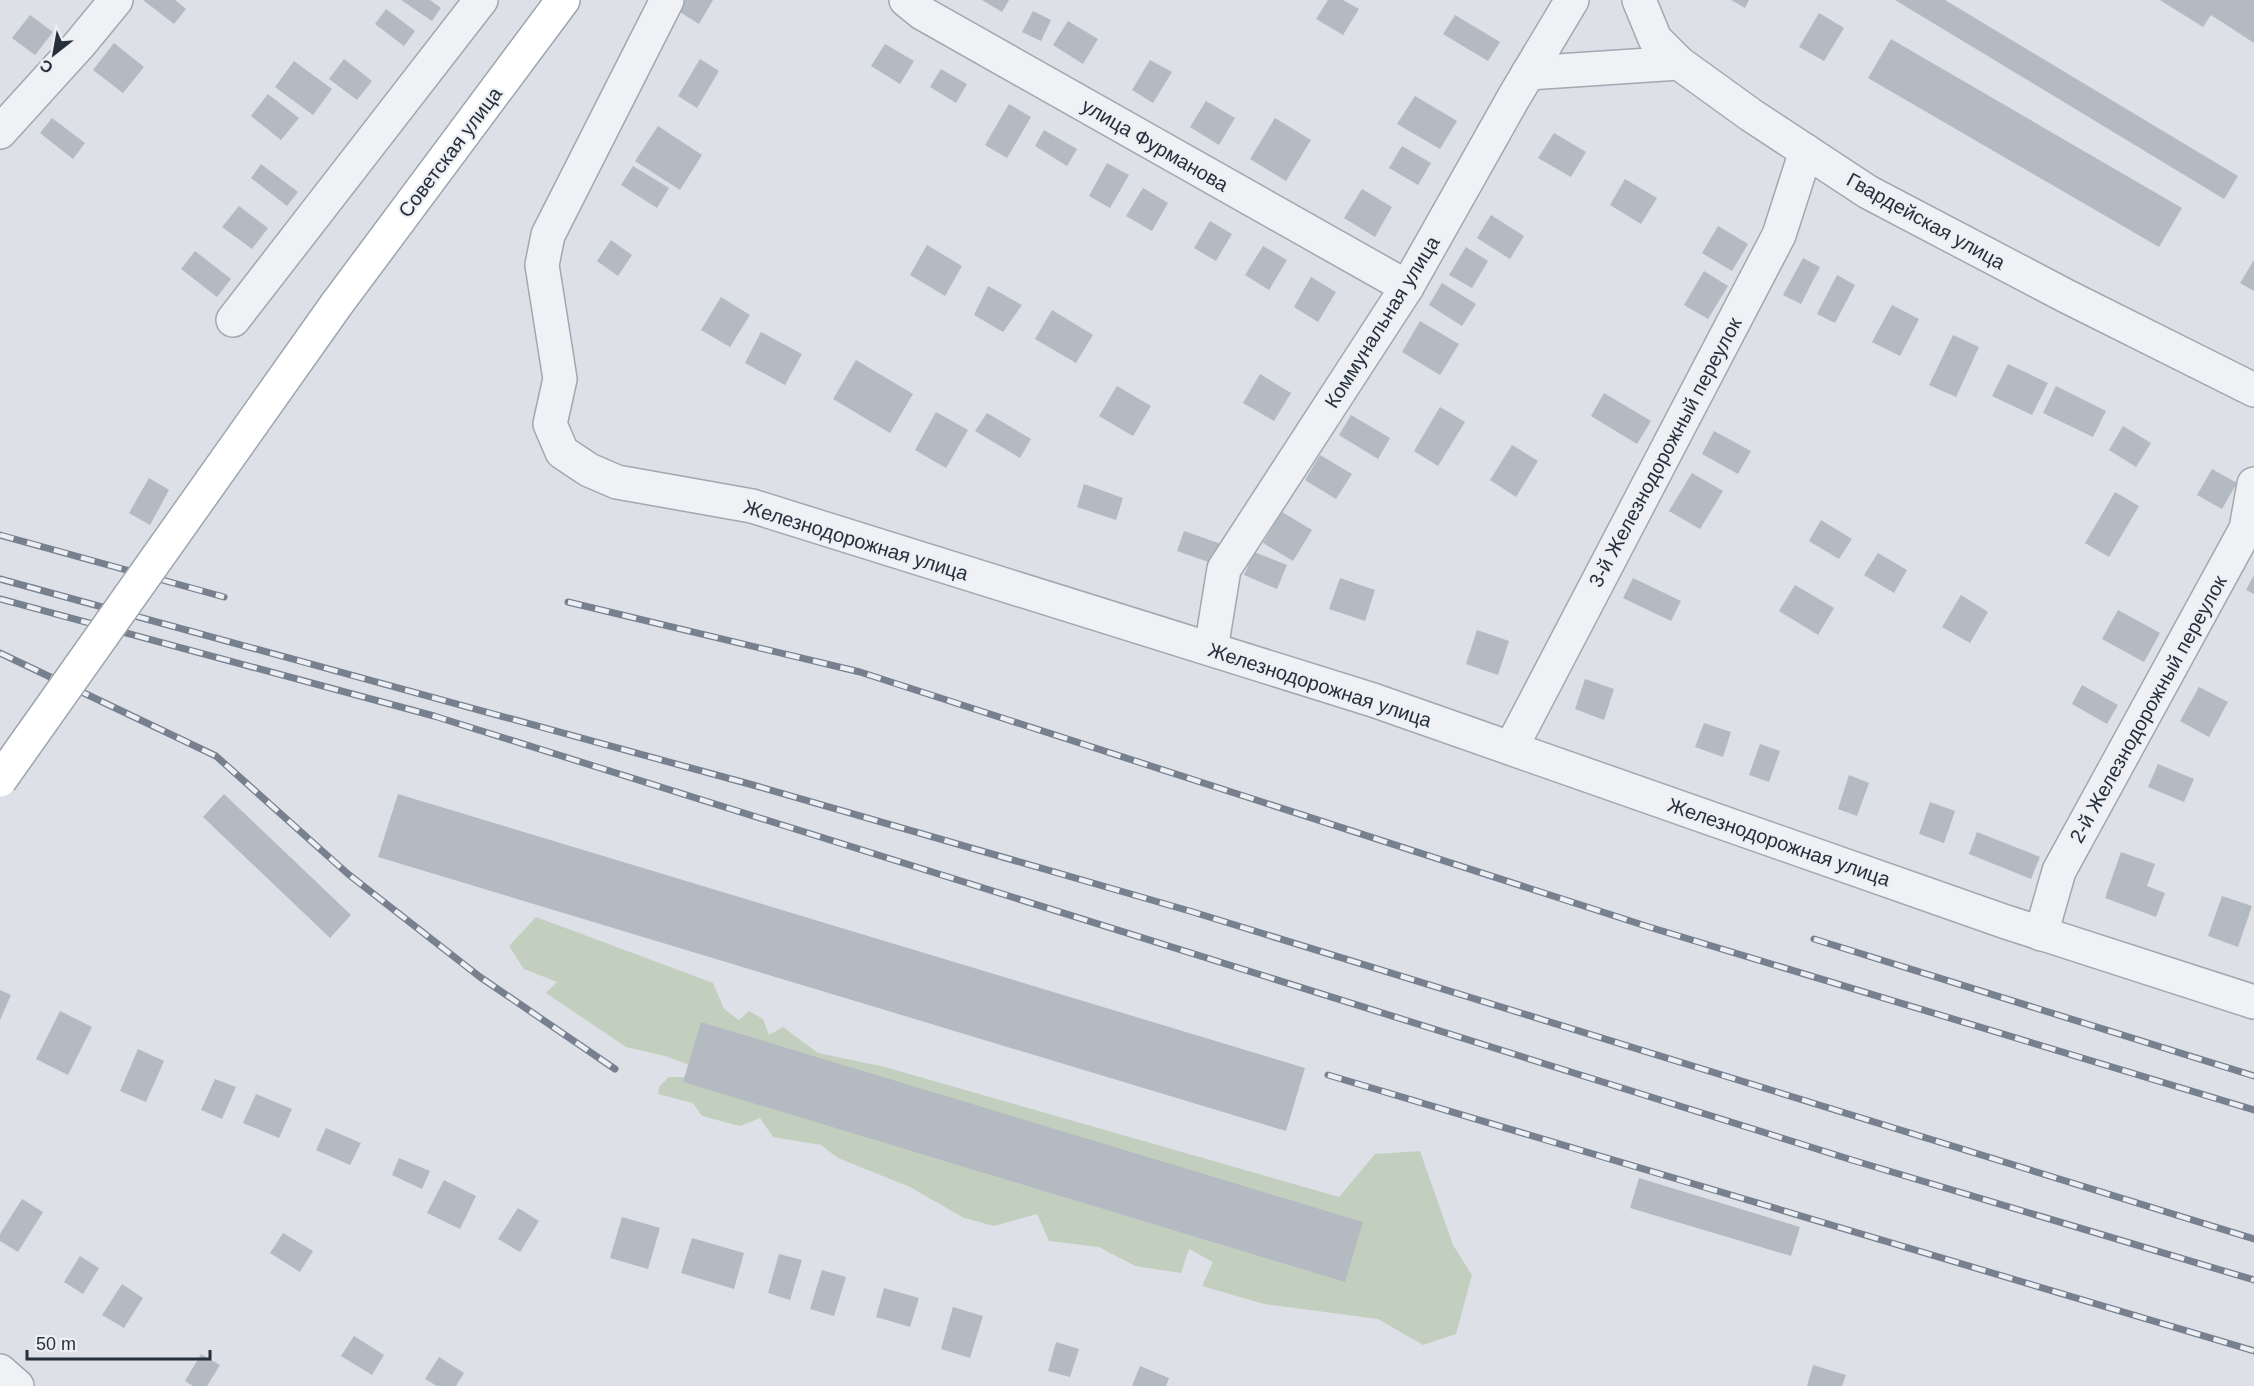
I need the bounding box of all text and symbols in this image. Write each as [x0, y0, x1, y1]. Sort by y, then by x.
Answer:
north arrow [24, 24, 84, 84]
text: С [37, 56, 56, 77]
street label: Советская улица [394, 82, 507, 221]
street label: улица Фурманова [1078, 94, 1233, 196]
street label: Гвардейская улица [1843, 168, 2010, 274]
street label: Коммунальная улица [1320, 231, 1444, 412]
street label: 3-й Железнодорожный переулок [1584, 313, 1746, 591]
street label: Железнодорожная улица [741, 495, 972, 585]
street label: 2-й Железнодорожный переулок [2065, 571, 2231, 846]
street label: Железнодорожная улица [1205, 638, 1435, 732]
street label: Железнодорожная улица [1665, 794, 1894, 891]
scale bar [27, 1323, 210, 1361]
text: 50 m [36, 1334, 76, 1354]

